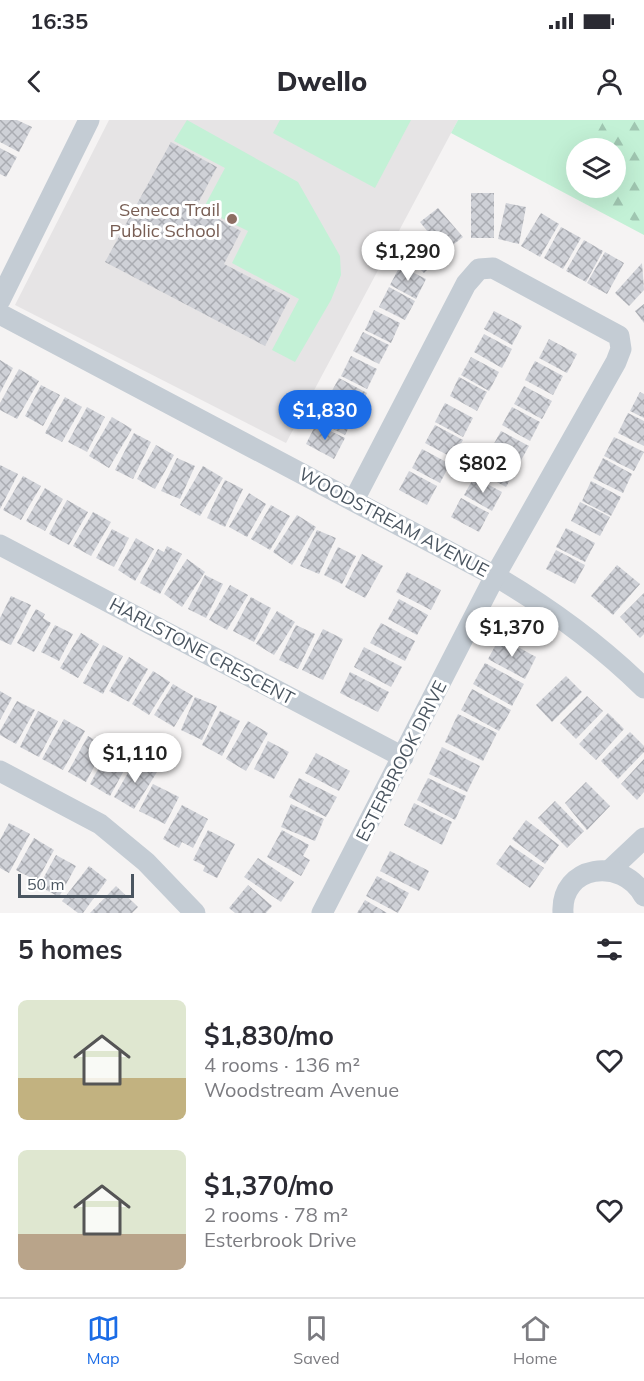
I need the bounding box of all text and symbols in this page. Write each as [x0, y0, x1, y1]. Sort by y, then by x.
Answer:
text: 16:35 [30, 7, 88, 35]
text: Dwello [277, 64, 367, 98]
icon: back [18, 65, 51, 98]
icon: person [593, 65, 626, 98]
map controls [566, 138, 626, 198]
button: layers [566, 138, 626, 198]
place label: Seneca Trail Public School [110, 198, 220, 242]
marker: Seneca Trail Public School [225, 212, 239, 226]
pin: $1,290 [359, 231, 457, 282]
text: $1,290 [376, 238, 440, 263]
pin: $1,830 [276, 390, 374, 441]
text: $1,830 [293, 397, 357, 422]
pin: $802 [447, 443, 519, 494]
text: $802 [459, 450, 507, 475]
street label: WOODSTREAM AVENUE [295, 462, 493, 582]
street label: HARLSTONE CRESCENT [106, 592, 299, 710]
pin: $1,370 [463, 607, 561, 658]
text: $1,370 [480, 614, 544, 639]
street label: ESTERBROOK DRIVE [350, 677, 452, 845]
pin: $1,110 [86, 733, 184, 784]
text: $1,110 [103, 740, 167, 765]
scale bar [18, 871, 134, 898]
text: 50 m [27, 874, 64, 894]
text: 5 homes [18, 933, 122, 966]
icon: filters [593, 933, 626, 966]
text: $1,830/mo [204, 1019, 334, 1052]
icon: home [66, 1024, 138, 1096]
icon: heart [593, 1044, 626, 1077]
text: 4 rooms · 136 m² [204, 1052, 360, 1077]
text: Woodstream Avenue [204, 1077, 399, 1102]
text: $1,370/mo [204, 1169, 334, 1202]
icon: home [66, 1174, 138, 1246]
icon: heart [593, 1194, 626, 1227]
text: 2 rooms · 78 m² [204, 1202, 348, 1227]
text: Esterbrook Drive [204, 1227, 356, 1252]
tab: Map [87, 1312, 120, 1368]
tab: Saved [293, 1312, 339, 1368]
tab: Home [513, 1312, 557, 1368]

